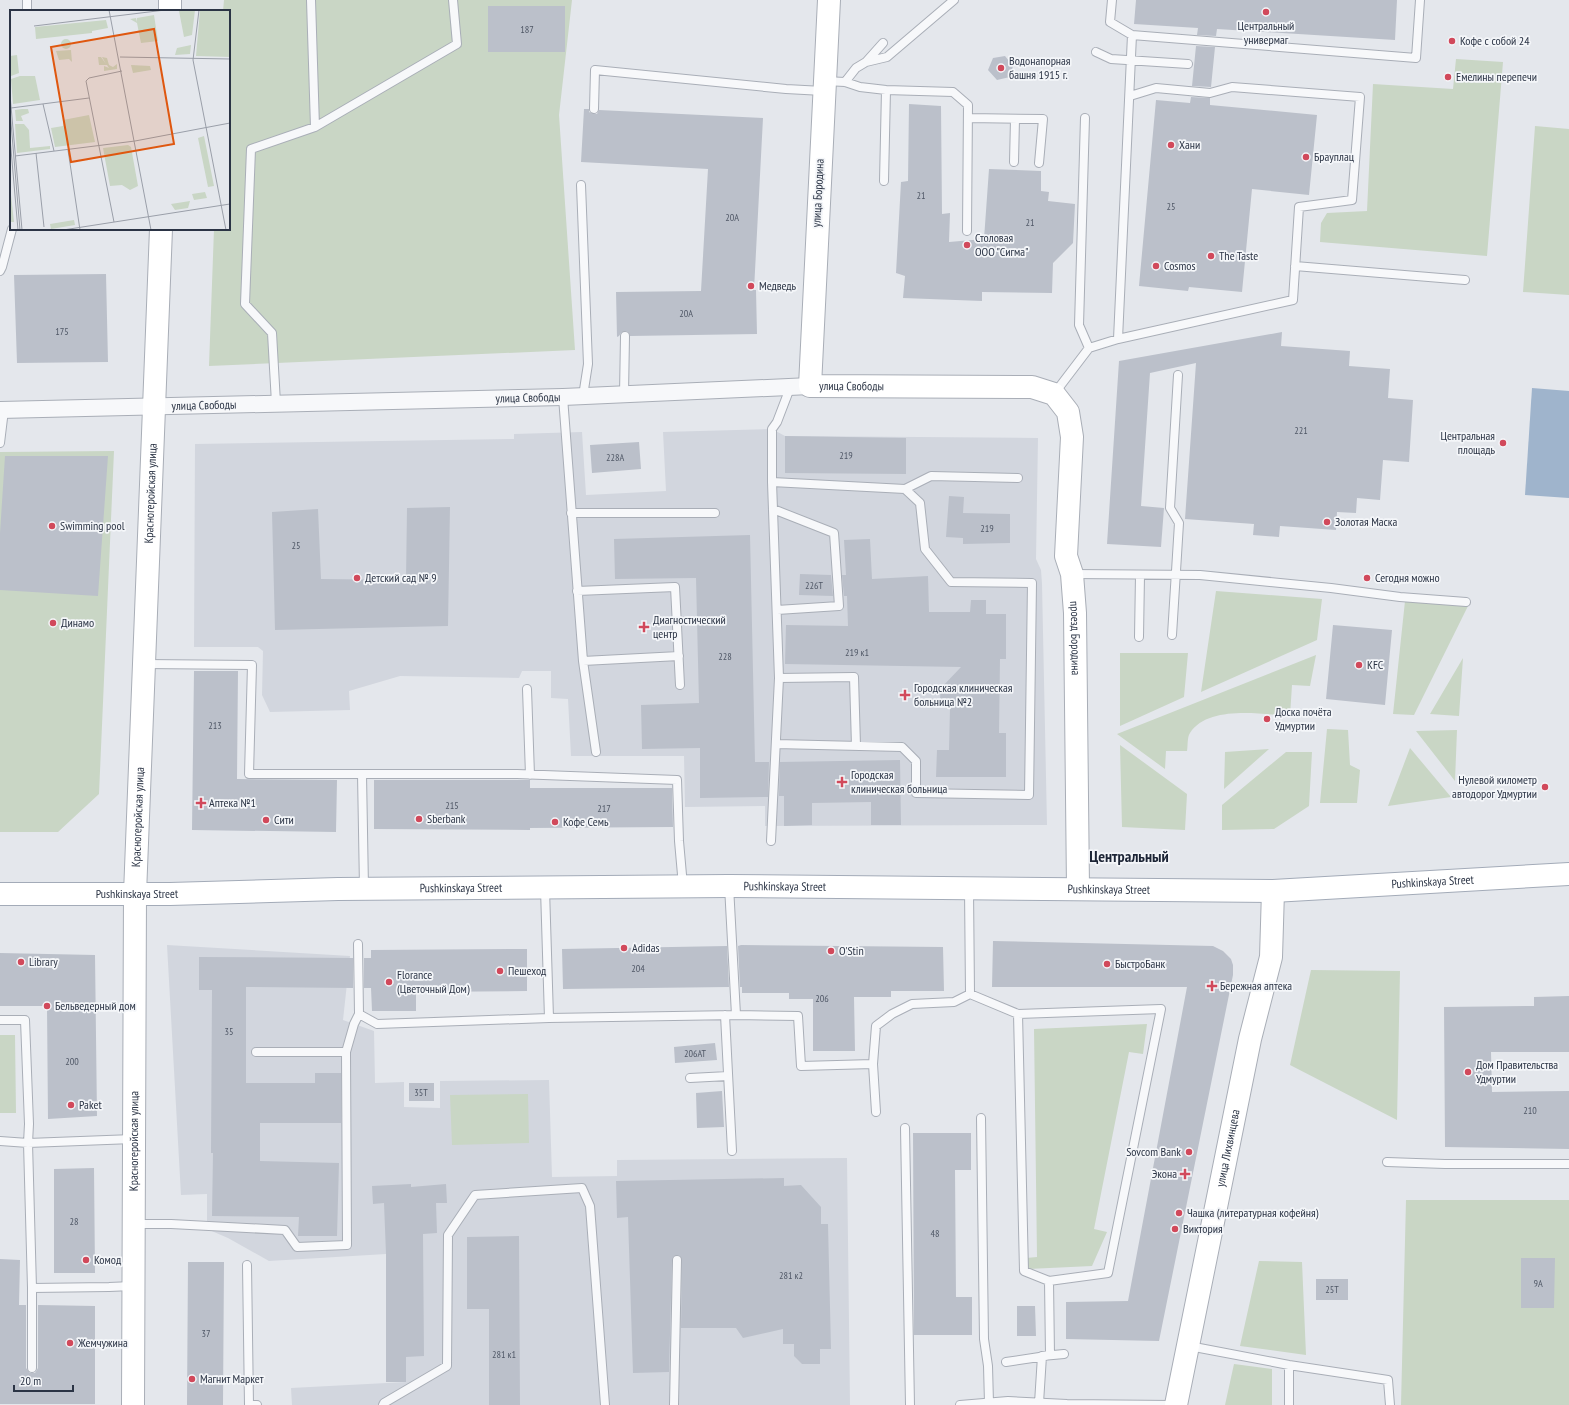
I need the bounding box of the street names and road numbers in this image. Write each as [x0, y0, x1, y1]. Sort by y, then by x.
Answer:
street label: улица Бородина [808, 158, 827, 228]
street label: улица Свободы [819, 378, 884, 393]
street label: улица Свободы [495, 389, 560, 406]
street label: улица Свободы [171, 397, 237, 413]
street label: Красногеройская улица [141, 443, 160, 544]
street label: проезд Бородина [1067, 600, 1084, 675]
street label: Красногеройская улица [128, 766, 147, 867]
street label: Pushkinskaya Street [1391, 871, 1475, 891]
street label: Pushkinskaya Street [744, 878, 827, 894]
street label: Pushkinskaya Street [420, 880, 503, 895]
street label: Pushkinskaya Street [1068, 881, 1151, 897]
street label: Pushkinskaya Street [96, 886, 179, 901]
street label: Красногеройская улица [126, 1091, 141, 1191]
street label: улица Лихвинцева [1212, 1108, 1243, 1188]

